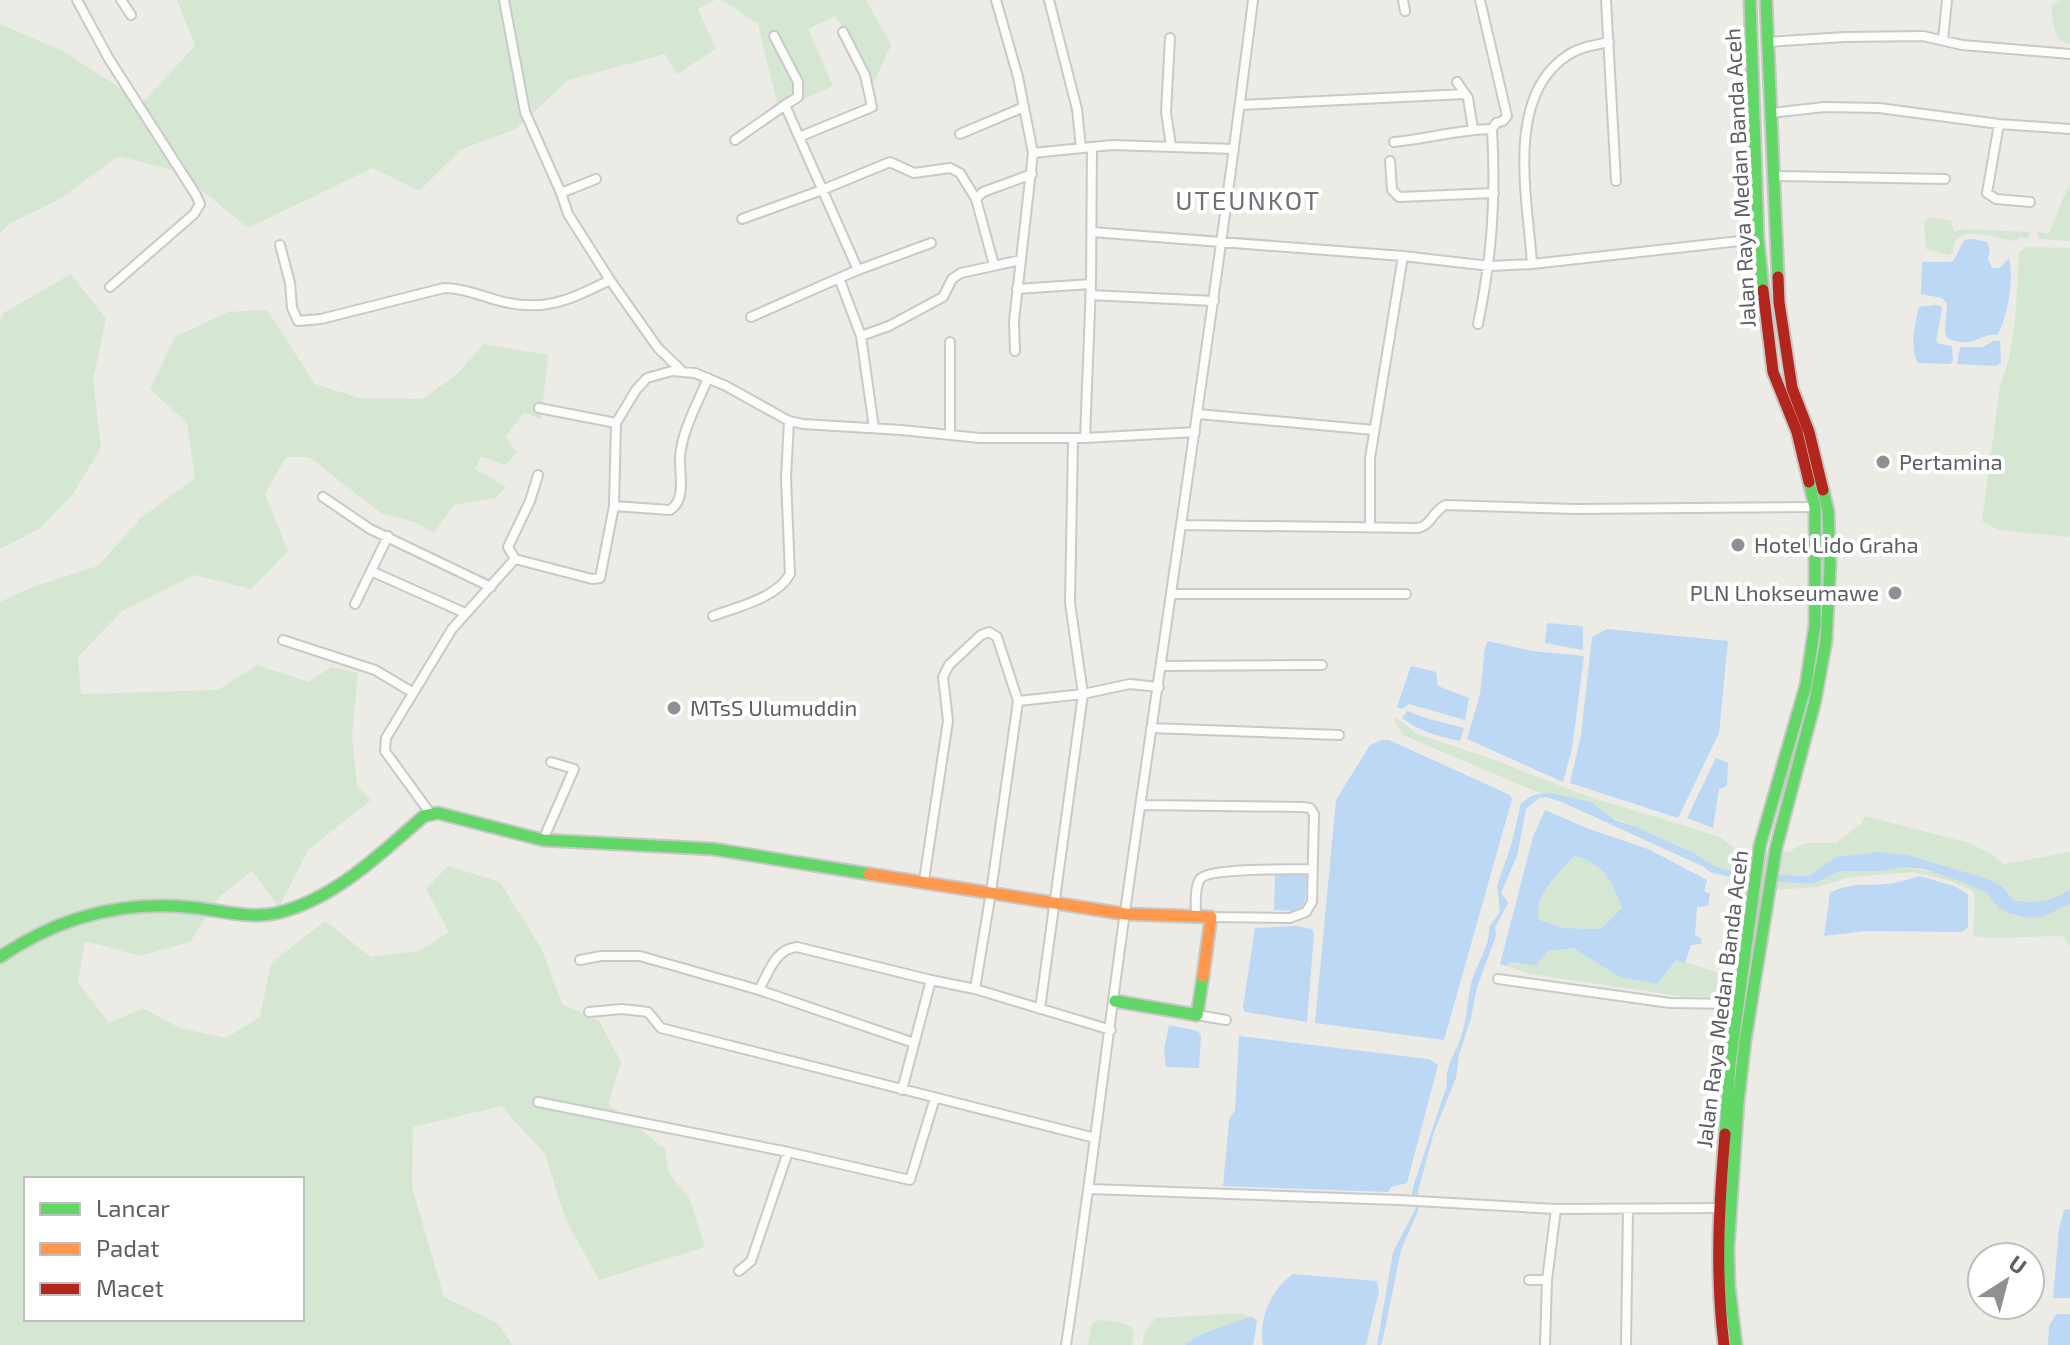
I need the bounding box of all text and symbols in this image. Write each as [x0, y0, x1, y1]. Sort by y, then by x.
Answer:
street label: Jalan Raya Medan Banda Aceh [1718, 28, 1760, 329]
district label: UTEUNKOT [1175, 184, 1321, 215]
place label: Pertamina [1899, 448, 2003, 474]
marker: Pertamina [1874, 453, 1892, 471]
place label: Hotel Lido Graha [1754, 531, 1919, 557]
marker: Hotel Lido Graha [1729, 536, 1747, 554]
place label: PLN Lhokseumawe [1690, 579, 1879, 605]
marker: PLN Lhokseumawe [1886, 584, 1904, 602]
place label: MTsS Ulumuddin [690, 694, 857, 720]
marker: MTsS Ulumuddin [665, 699, 683, 717]
street label: Jalan Raya Medan Banda Aceh [1690, 848, 1752, 1149]
legend [24, 1177, 304, 1321]
text: Lancar [96, 1193, 170, 1222]
text: Padat [96, 1233, 159, 1262]
north arrow [1966, 1241, 2046, 1321]
text: U [2005, 1249, 2032, 1279]
text: Macet [96, 1273, 164, 1302]

